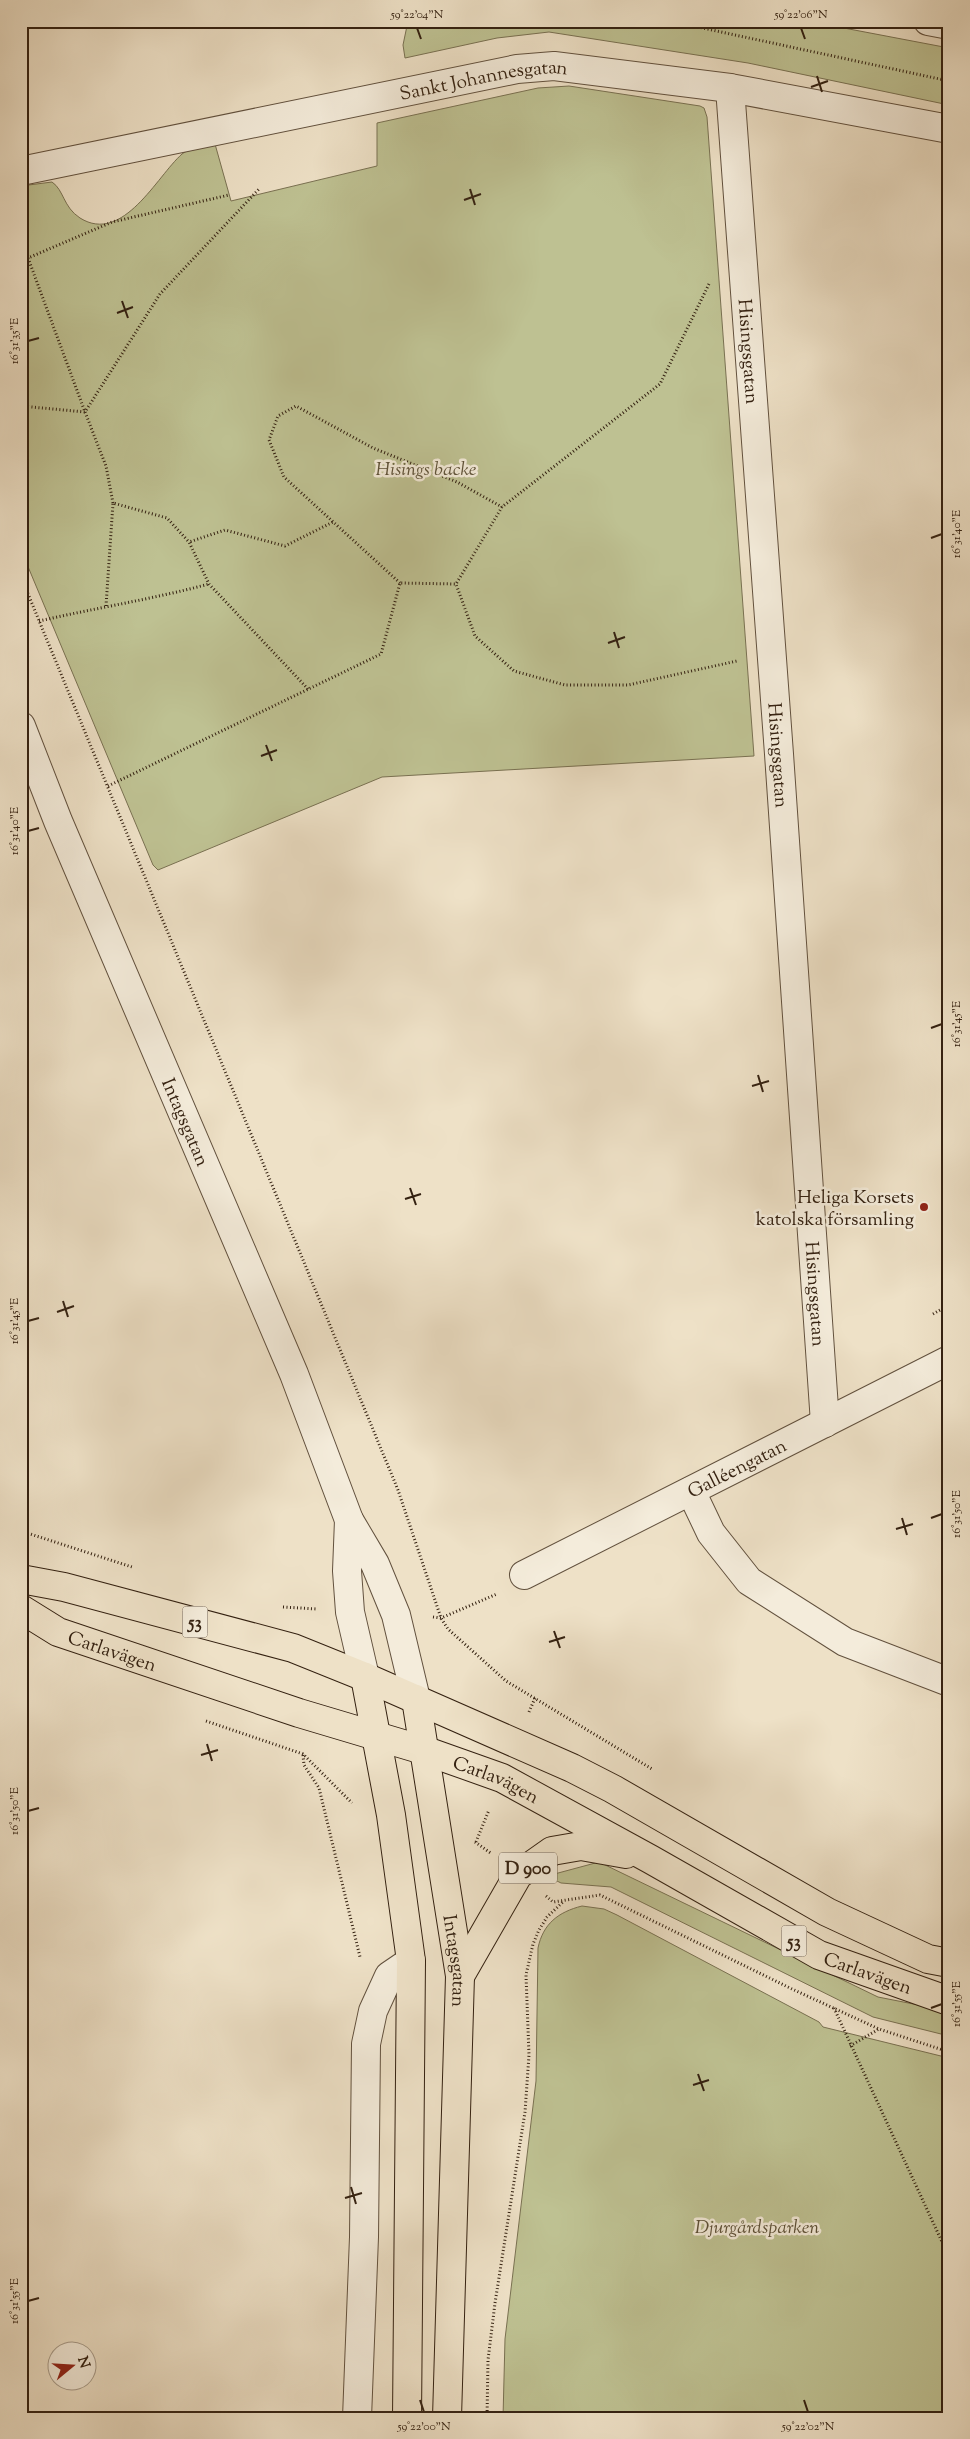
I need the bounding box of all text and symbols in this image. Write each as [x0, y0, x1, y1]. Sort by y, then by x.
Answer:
text: 59°22'04"N [390, 6, 444, 24]
text: 59°22'06"N [773, 6, 828, 24]
street label: Sankt Johannesgatan [397, 55, 569, 109]
street label: Hisingsgatan [730, 298, 764, 405]
text: 16°31'35"E [6, 317, 24, 364]
park label: Hisings backe [376, 457, 477, 484]
text: 16°31'40"E [948, 509, 966, 558]
street label: Hisingsgatan [759, 702, 794, 809]
text: 16°31'40"E [6, 806, 24, 855]
text: 16°31'45"E [948, 1000, 966, 1047]
street label: Intagsgatan [153, 1075, 215, 1171]
place label: Heliga Korsets katolska församling [756, 1185, 914, 1234]
marker: Heliga Korsets katolska församling [918, 1201, 930, 1213]
street label: Hisingsgatan [797, 1241, 831, 1348]
text: 16°31'45"E [6, 1297, 24, 1344]
street label: Galléengatan [683, 1433, 792, 1506]
text: 16°31'50"E [948, 1489, 966, 1538]
road number: 53 [182, 1606, 208, 1638]
street label: Carlavägen [64, 1625, 160, 1680]
street label: Carlavägen [448, 1751, 543, 1812]
text: 16°31'50"E [6, 1786, 24, 1835]
road number: D 900 [499, 1852, 557, 1884]
street label: Intagsgatan [434, 1913, 471, 2008]
road number: 53 [782, 1925, 806, 1956]
street label: Carlavägen [819, 1947, 915, 2003]
text: 16°31'55"E [948, 1980, 966, 2027]
park label: Djurgårdsparken [695, 2215, 819, 2242]
text: 16°31'55"E [6, 2277, 24, 2324]
north arrow [48, 2342, 98, 2392]
text: N [71, 2354, 94, 2371]
text: 59°22'00"N [396, 2418, 451, 2436]
text: 59°22'02"N [781, 2418, 835, 2436]

